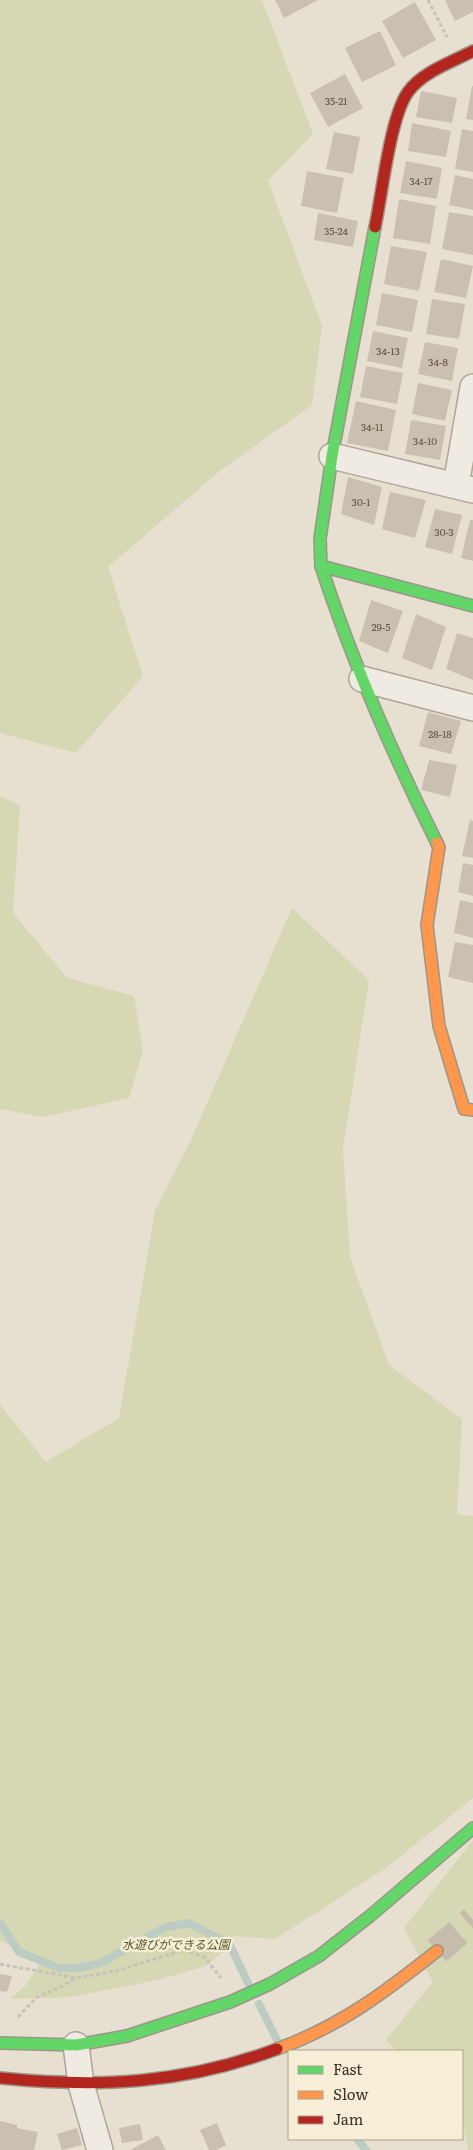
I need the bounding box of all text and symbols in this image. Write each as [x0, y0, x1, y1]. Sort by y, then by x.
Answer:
house number: 35-21 [325, 93, 347, 108]
house number: 34-17 [409, 173, 433, 188]
house number: 35-24 [324, 223, 349, 238]
house number: 34-13 [376, 343, 400, 358]
house number: 34-8 [428, 354, 448, 369]
house number: 34-11 [361, 419, 383, 434]
house number: 34-10 [413, 433, 437, 448]
house number: 30-1 [352, 494, 370, 509]
house number: 30-3 [434, 524, 454, 539]
house number: 29-5 [372, 619, 390, 634]
house number: 28-18 [428, 726, 452, 741]
park label: 水遊びができる公園 [122, 1935, 232, 1953]
legend [288, 2050, 463, 2140]
text: Fast [333, 2057, 362, 2080]
text: Slow [333, 2082, 368, 2105]
text: Jam [333, 2107, 364, 2130]

